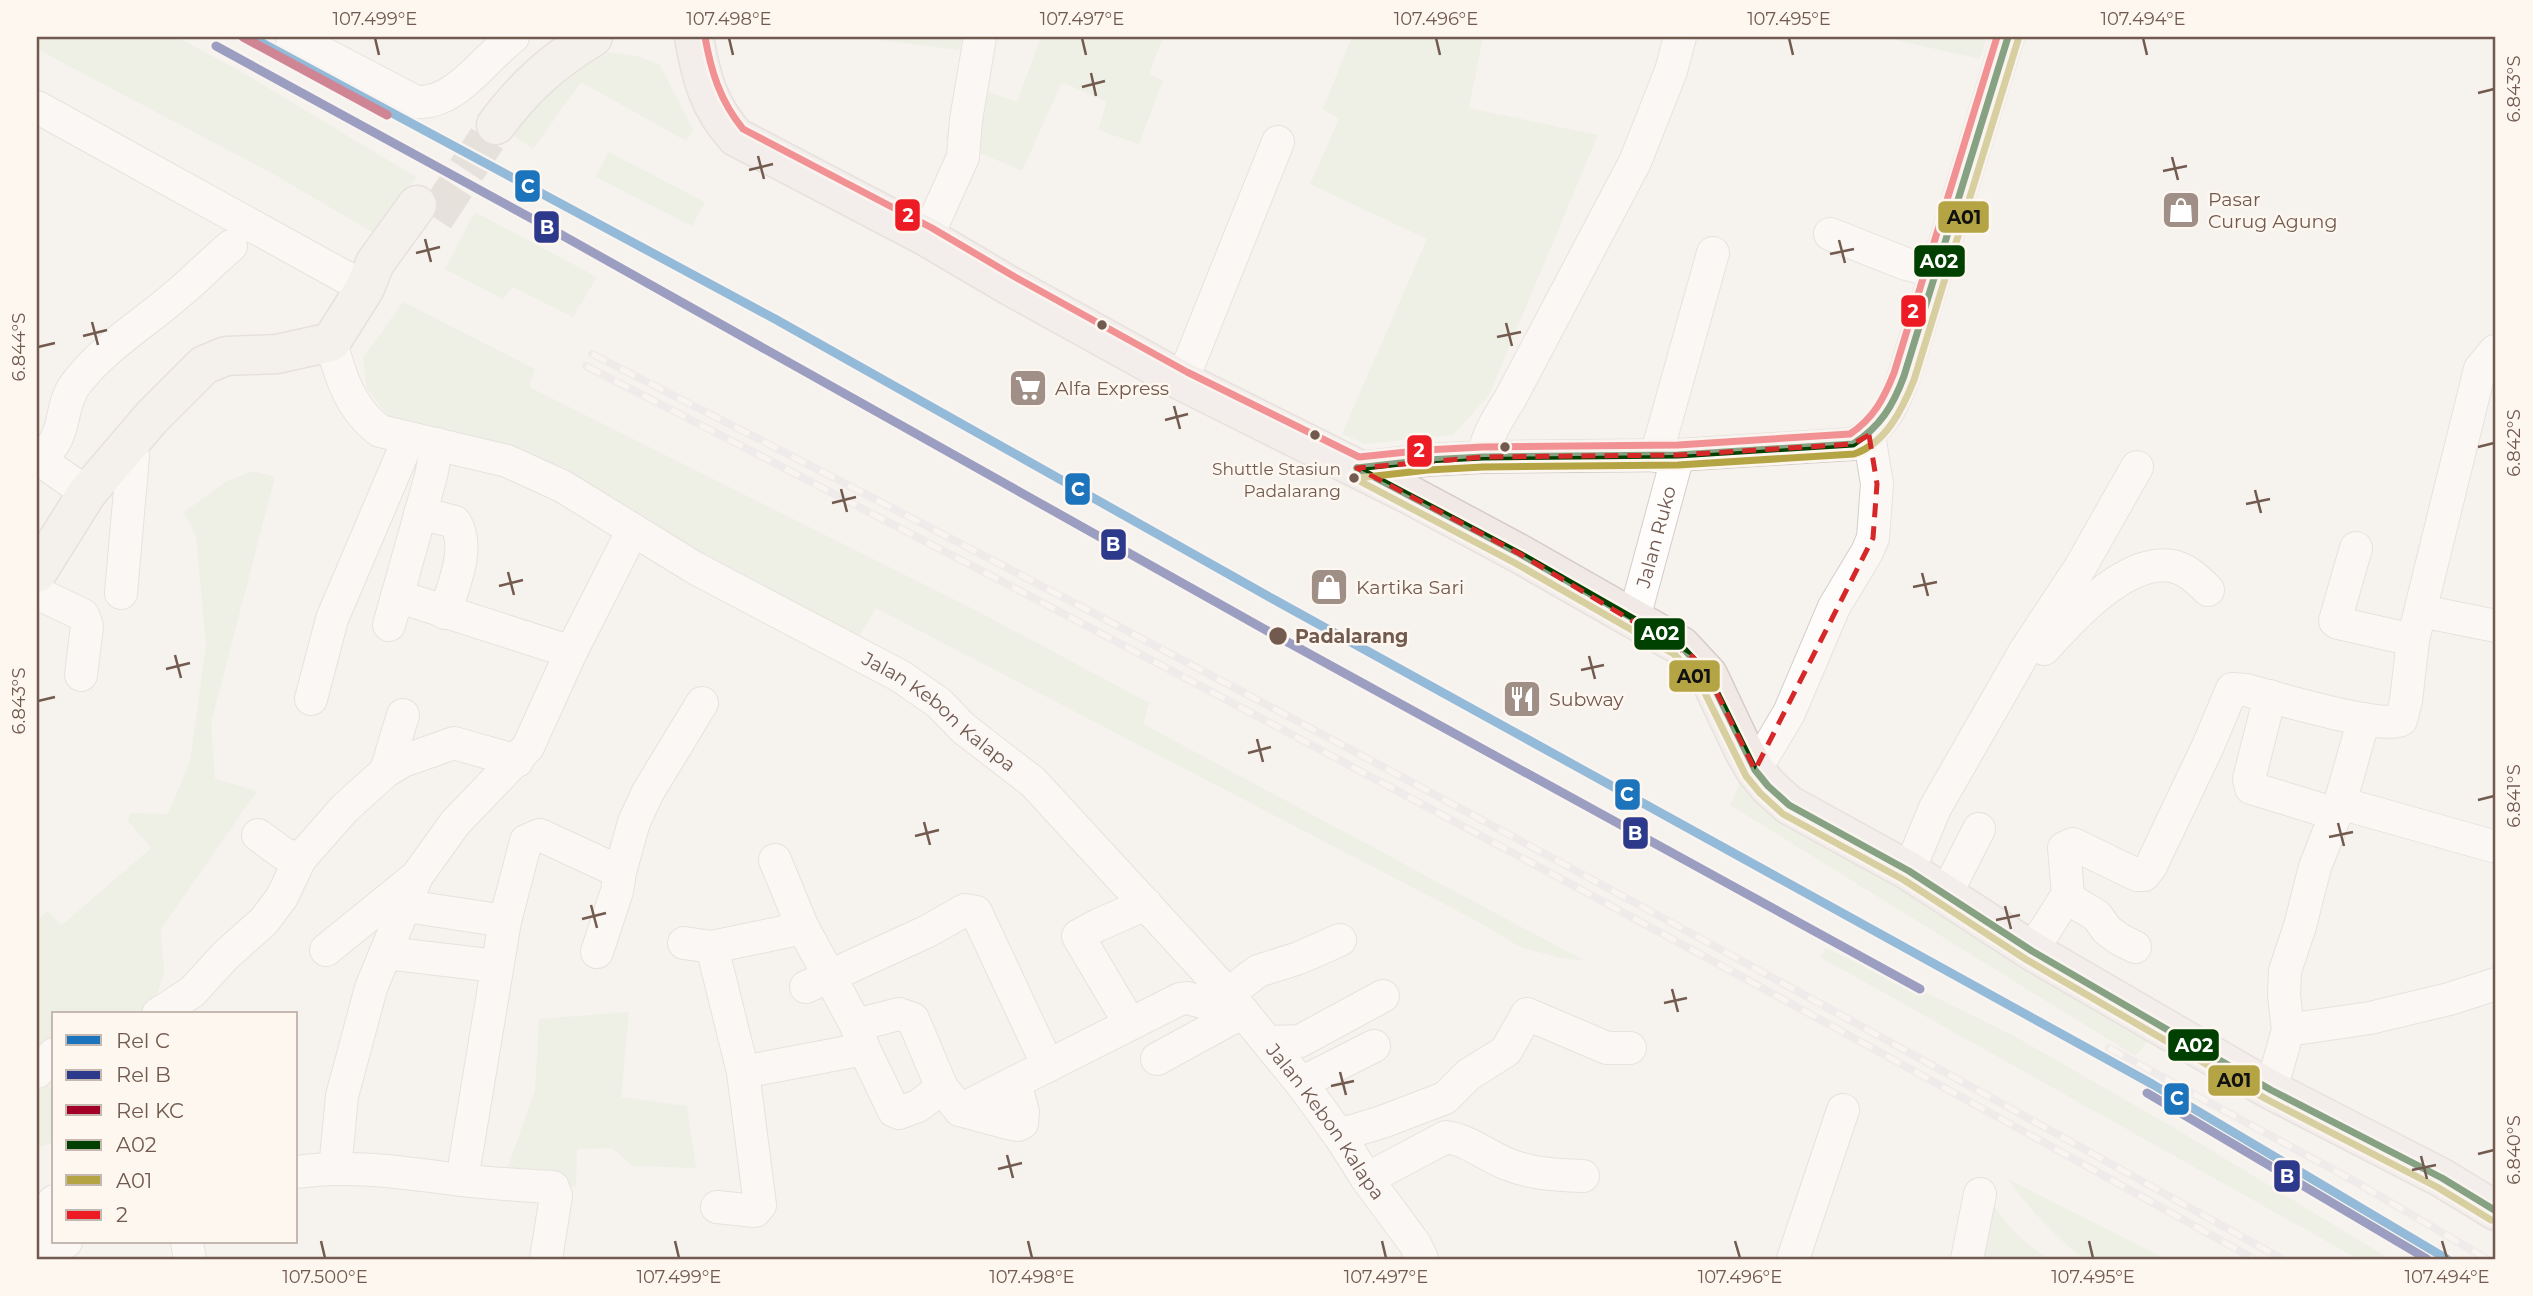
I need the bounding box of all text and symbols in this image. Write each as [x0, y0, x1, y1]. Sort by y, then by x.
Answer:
text: 107.499°E [333, 8, 417, 30]
text: 107.498°E [686, 8, 772, 30]
text: 107.497°E [1040, 8, 1124, 30]
text: 107.496°E [1394, 8, 1478, 30]
text: 107.495°E [1747, 8, 1831, 30]
text: 107.494°E [2100, 8, 2186, 30]
text: 6.843°S [2503, 55, 2525, 123]
line badge: C [514, 169, 541, 203]
text: C [521, 175, 535, 198]
place label: Pasar Curug Agung [2208, 188, 2337, 233]
shop icon: Pasar Curug Agung [2160, 189, 2202, 231]
line badge: 2 [894, 198, 921, 232]
line badge: A01 [1937, 200, 1990, 234]
text: 2 [902, 204, 914, 227]
text: A01 [1946, 206, 1981, 229]
line badge: B [533, 210, 560, 244]
text: B [540, 216, 554, 239]
line badge: A02 [1913, 244, 1966, 278]
text: A02 [1919, 250, 1958, 273]
line badge: 2 [1900, 294, 1927, 328]
text: 2 [1907, 300, 1919, 323]
text: 6.844°S [8, 313, 30, 381]
unlabelled marker [1095, 318, 1109, 332]
supermarket icon: Alfa Express [1007, 367, 1049, 409]
place label: Alfa Express [1055, 377, 1169, 400]
text: 6.842°S [2503, 409, 2525, 477]
unlabelled marker [1308, 428, 1322, 442]
line badge: 2 [1406, 434, 1433, 468]
text: 2 [1413, 439, 1425, 462]
unlabelled marker [1498, 440, 1512, 454]
place label: Shuttle Stasiun Padalarang [1212, 459, 1341, 501]
marker: Shuttle Stasiun Padalarang [1347, 471, 1361, 485]
line badge: C [1064, 472, 1091, 506]
text: C [1071, 478, 1085, 501]
street label: Jalan Ruko [1631, 484, 1681, 591]
line badge: B [1100, 528, 1127, 561]
text: B [1106, 533, 1120, 556]
shop icon: Kartika Sari [1308, 566, 1350, 608]
place label: Kartika Sari [1356, 576, 1464, 599]
line badge: A02 [1633, 617, 1686, 651]
text: A02 [1640, 622, 1679, 645]
marker: Padalarang [1267, 625, 1289, 647]
place label: Padalarang [1295, 625, 1408, 648]
street label: Jalan Kebon Kalapa [857, 647, 1020, 776]
line badge: A01 [1668, 659, 1721, 693]
text: A01 [1676, 665, 1711, 688]
text: 6.843°S [8, 667, 30, 735]
restaurant icon: Subway [1501, 678, 1543, 720]
place label: Subway [1549, 688, 1624, 711]
text: 6.841°S [2503, 764, 2525, 828]
line badge: C [1614, 778, 1641, 811]
text: C [1620, 783, 1634, 806]
line badge: B [1622, 816, 1649, 850]
text: B [1628, 822, 1642, 845]
legend [52, 1012, 298, 1244]
text: Rel C [116, 1028, 170, 1053]
line badge: A02 [2167, 1028, 2220, 1062]
text: A02 [2174, 1034, 2213, 1057]
street label: Jalan Kebon Kalapa [1261, 1038, 1389, 1204]
text: Rel B [116, 1062, 171, 1087]
line badge: A01 [2207, 1064, 2261, 1097]
text: A01 [2216, 1069, 2251, 1092]
line badge: C [2163, 1082, 2190, 1116]
text: C [2170, 1087, 2184, 1110]
text: Rel KC [116, 1098, 184, 1123]
text: 6.840°S [2503, 1115, 2525, 1185]
text: A02 [116, 1132, 157, 1157]
line badge: B [2273, 1159, 2301, 1193]
text: B [2280, 1165, 2294, 1188]
text: A01 [116, 1168, 152, 1193]
text: 2 [116, 1202, 128, 1227]
text: 107.500°E [282, 1266, 368, 1288]
text: 107.499°E [637, 1266, 721, 1288]
text: 107.498°E [989, 1266, 1075, 1288]
text: 107.497°E [1344, 1266, 1428, 1288]
text: 107.496°E [1698, 1266, 1782, 1288]
text: 107.495°E [2051, 1266, 2135, 1288]
text: 107.494°E [2404, 1266, 2490, 1288]

